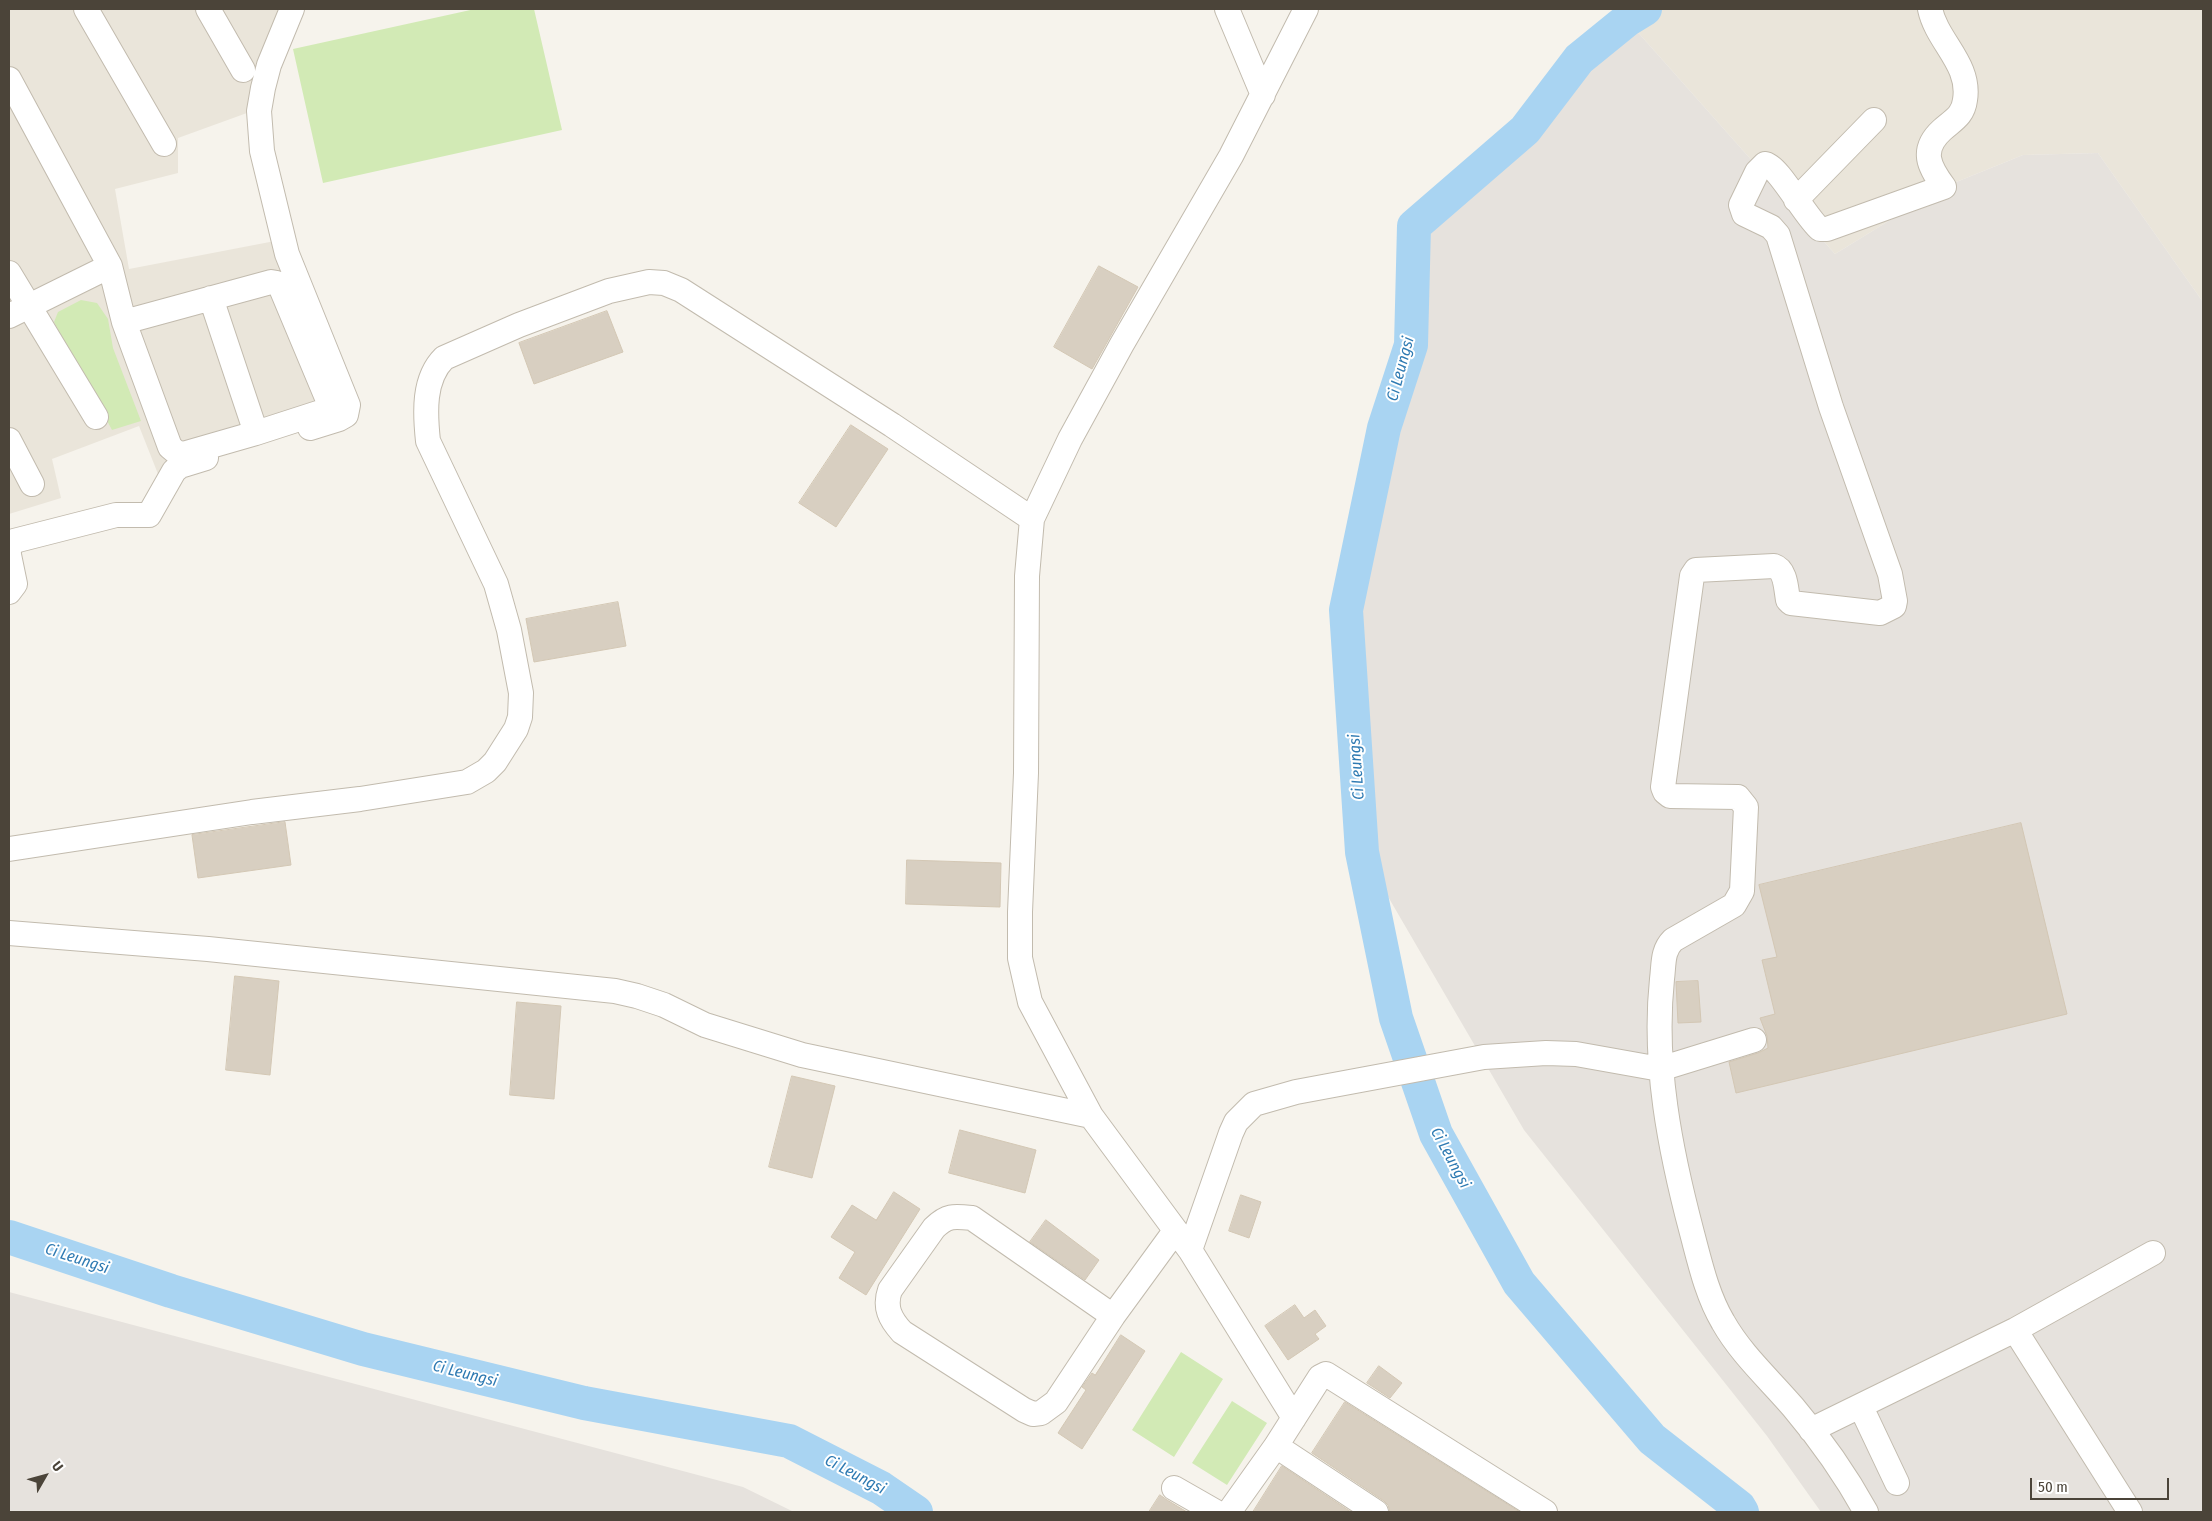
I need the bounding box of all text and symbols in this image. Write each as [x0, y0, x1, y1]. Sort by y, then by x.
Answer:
water label: Ci Leungsi [1383, 335, 1419, 403]
water label: Ci Leungsi [1345, 733, 1369, 801]
water label: Ci Leungsi [1426, 1124, 1474, 1192]
water label: Ci Leungsi [43, 1240, 111, 1278]
water label: Ci Leungsi [431, 1357, 499, 1391]
north arrow [20, 1451, 70, 1501]
water label: Ci Leungsi [821, 1451, 889, 1499]
text: U [48, 1458, 66, 1475]
scale bar [2032, 1468, 2171, 1500]
text: 50 m [2038, 1478, 2068, 1496]

